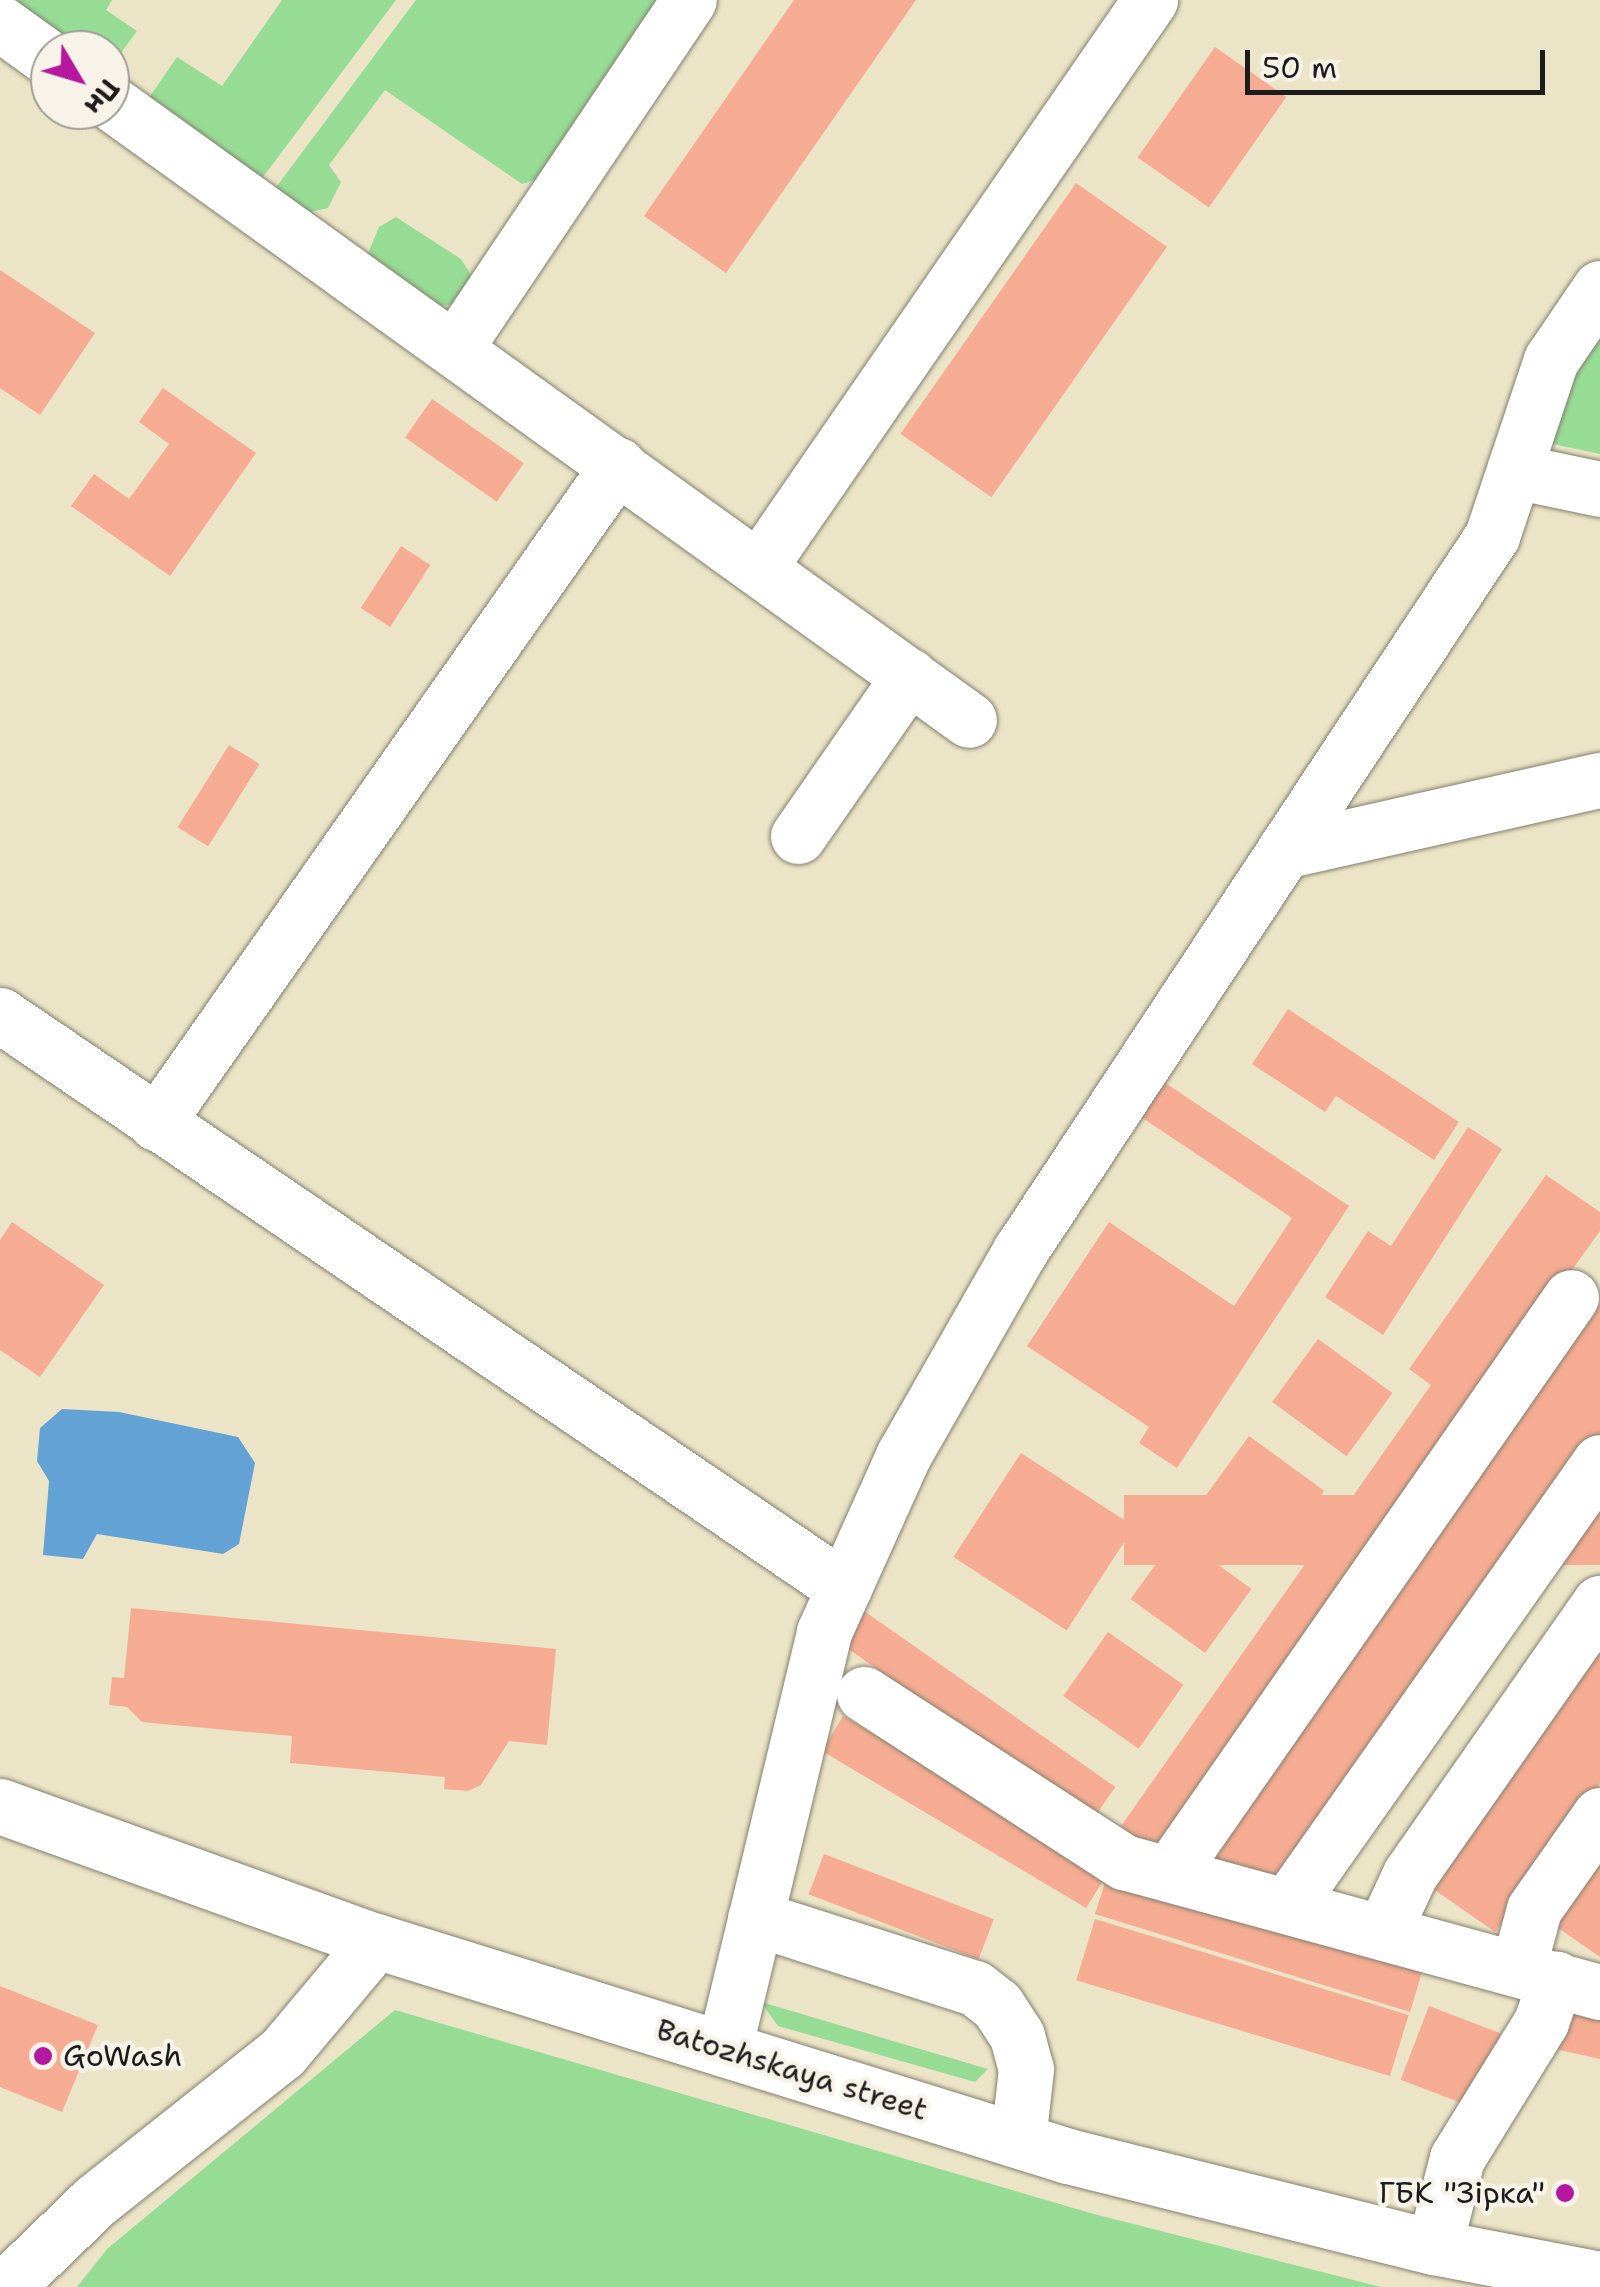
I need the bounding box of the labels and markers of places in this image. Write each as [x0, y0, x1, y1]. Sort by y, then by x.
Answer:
place label: GoWash [63, 2038, 182, 2074]
marker: GoWash [32, 2045, 54, 2067]
place label: ГБК "Зірка" [1379, 2175, 1545, 2211]
marker: ГБК "Зірка" [1554, 2182, 1576, 2204]

